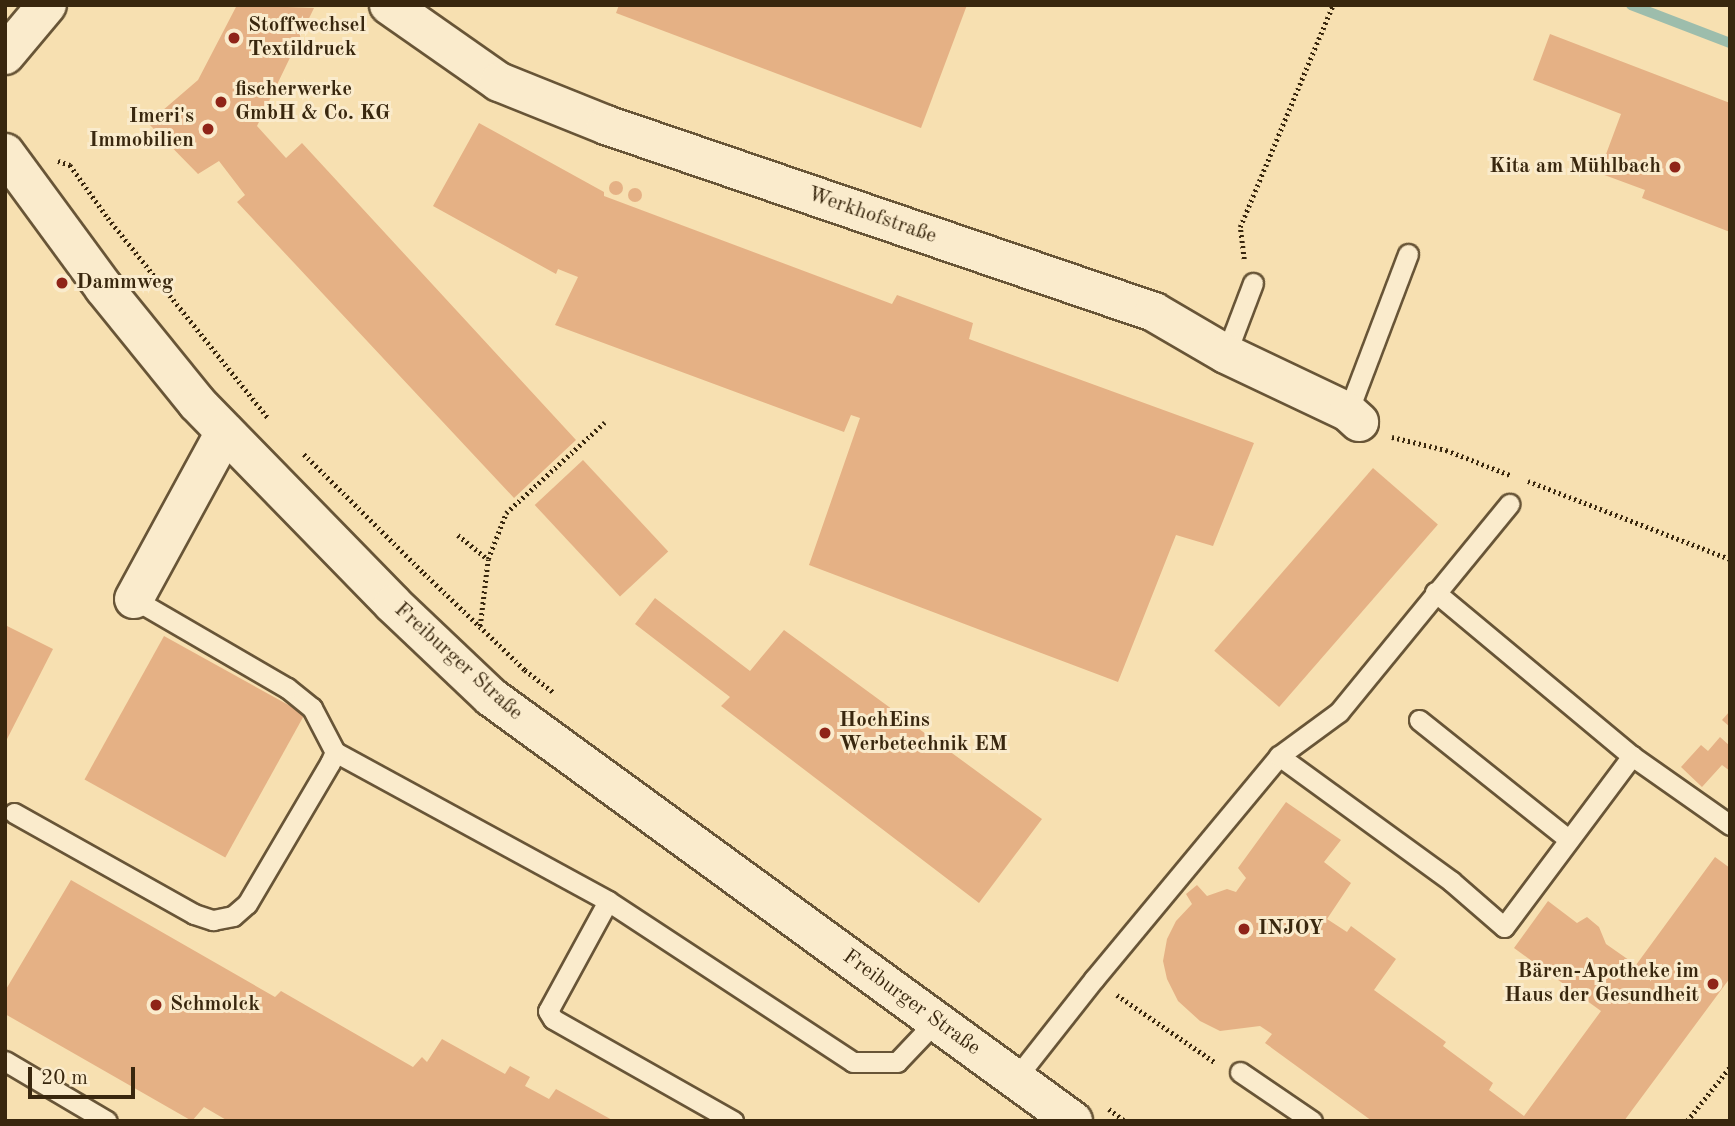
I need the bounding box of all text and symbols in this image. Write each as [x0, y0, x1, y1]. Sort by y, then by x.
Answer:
place label: Stoffwechsel Textildruck [248, 13, 366, 63]
marker: Stoffwechsel Textildruck [226, 30, 242, 46]
place label: fischerwerke GmbH & Co. KG [235, 77, 390, 127]
marker: fischerwerke GmbH & Co. KG [213, 94, 229, 110]
place label: Imeri's Immobilien [89, 104, 194, 154]
marker: Imeri's Immobilien [200, 121, 216, 137]
place label: Kita am Mühlbach [1489, 154, 1661, 180]
marker: Kita am Mühlbach [1667, 159, 1683, 175]
street label: Werkhofstraße [804, 182, 940, 250]
place label: Dammweg [76, 270, 173, 296]
marker: Dammweg [54, 275, 70, 291]
street label: Freiburger Straße [389, 598, 527, 726]
place label: HochEins Werbetechnik EM [839, 708, 1007, 758]
marker: HochEins Werbetechnik EM [817, 725, 833, 741]
place label: INJOY [1258, 916, 1324, 942]
marker: INJOY [1236, 921, 1252, 937]
street label: Freiburger Straße [837, 945, 985, 1061]
place label: Bären-Apotheke im Haus der Gesundheit [1504, 959, 1699, 1009]
marker: Bären-Apotheke im Haus der Gesundheit [1705, 976, 1721, 992]
place label: Schmolck [170, 992, 260, 1018]
marker: Schmolck [148, 997, 164, 1013]
scale bar [32, 1052, 138, 1096]
text: 20 m [41, 1068, 88, 1089]

